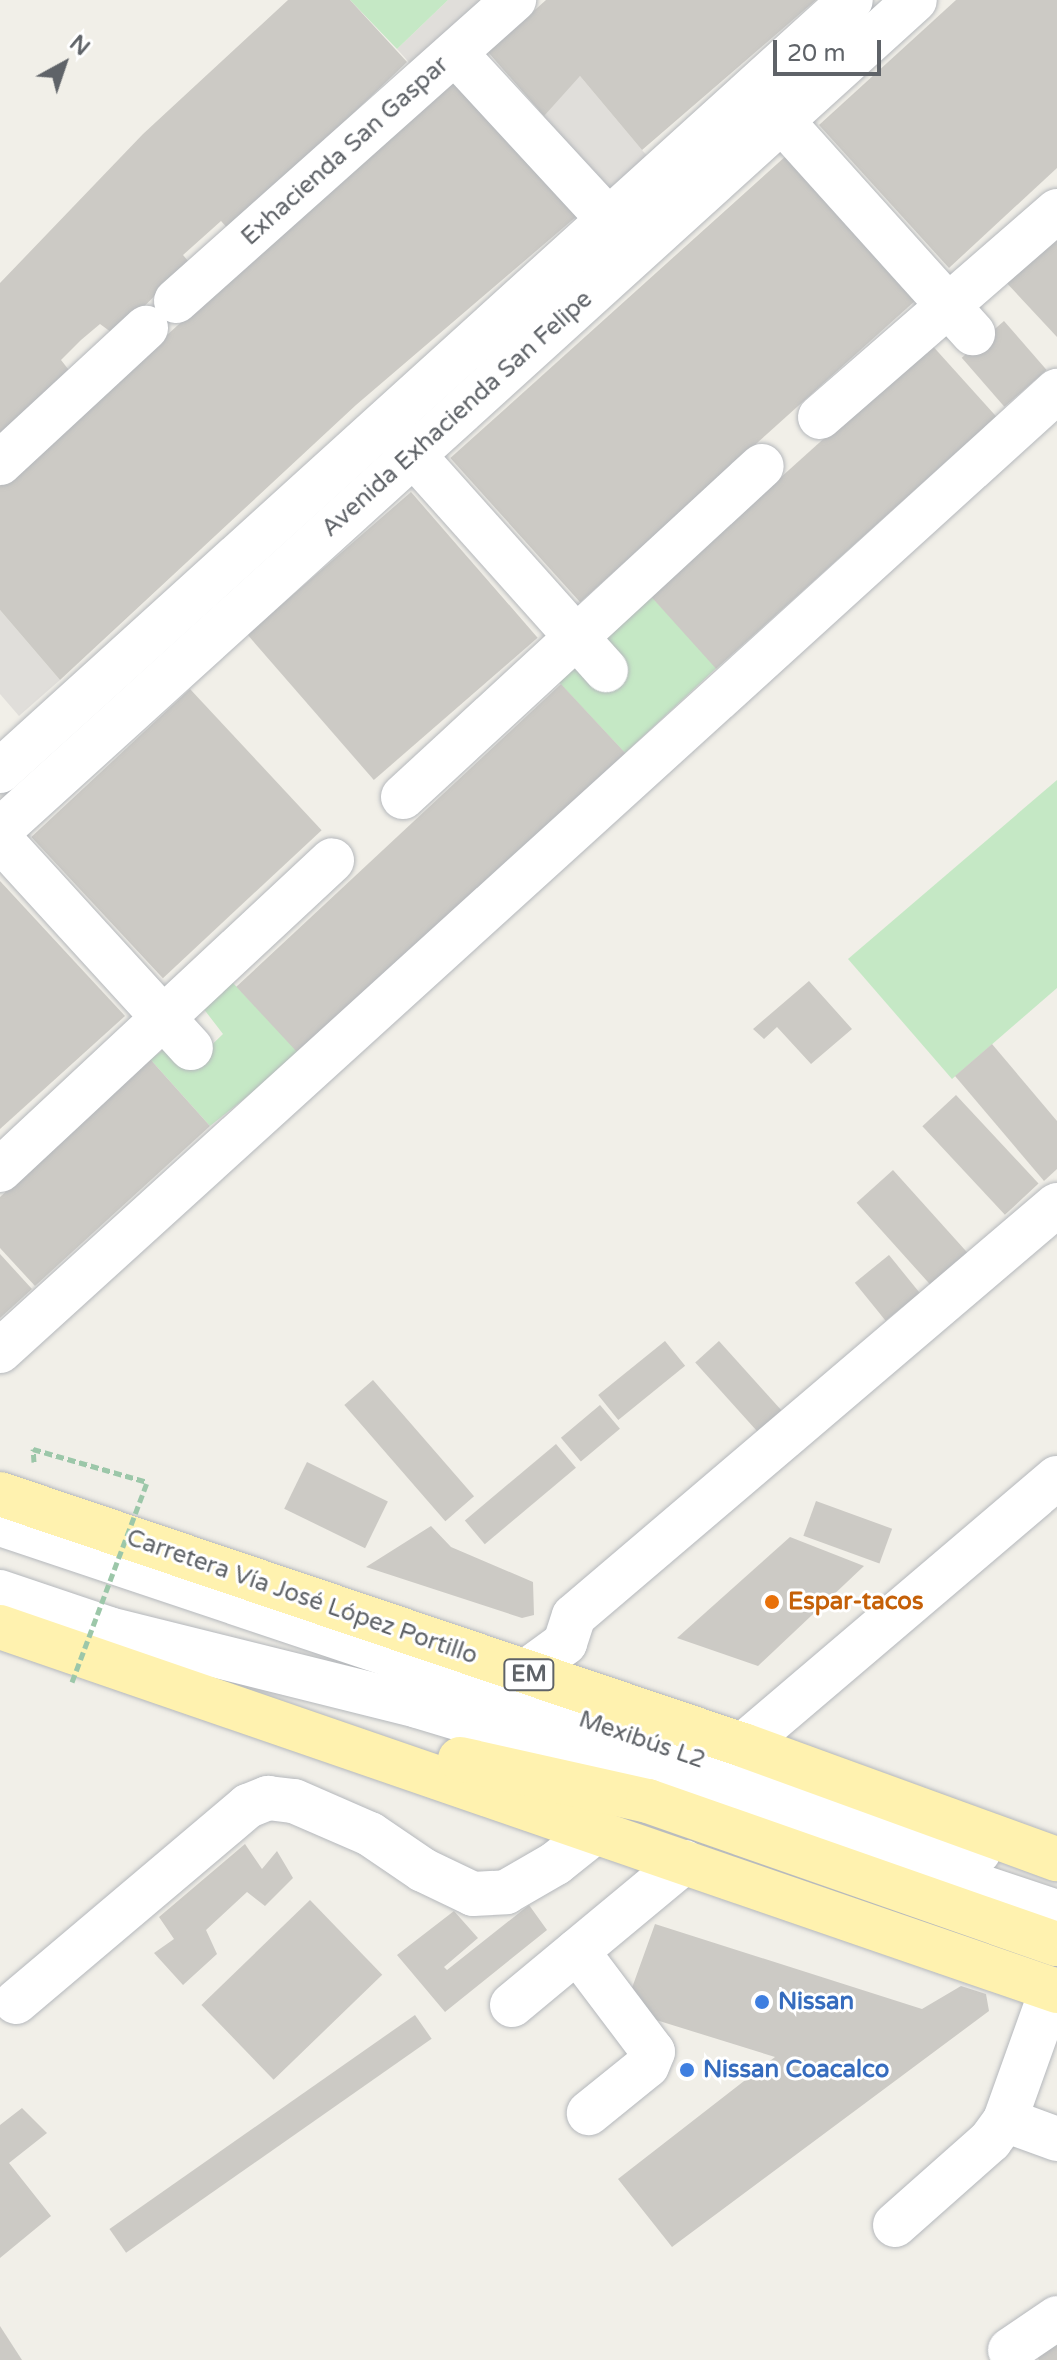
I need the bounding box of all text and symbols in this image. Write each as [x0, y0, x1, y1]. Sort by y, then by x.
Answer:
north arrow [24, 24, 104, 104]
scale bar [777, 24, 885, 74]
text: N [64, 30, 95, 61]
text: 20 m [787, 39, 845, 68]
street label: Exhacienda San Gaspar [236, 51, 454, 251]
street label: Avenida Exhacienda San Felipe [316, 285, 598, 543]
street label: Carretera Vía José López Portillo [123, 1523, 481, 1671]
place label: Espar-tacos [788, 1588, 923, 1616]
marker: Espar-tacos [763, 1593, 781, 1611]
road number: EM [503, 1657, 555, 1693]
street label: Mexibús L2 [575, 1705, 709, 1775]
place label: Nissan [778, 1988, 854, 2016]
marker: Nissan [753, 1993, 771, 2011]
place label: Nissan Coacalco [703, 2056, 889, 2084]
marker: Nissan Coacalco [678, 2061, 696, 2079]

